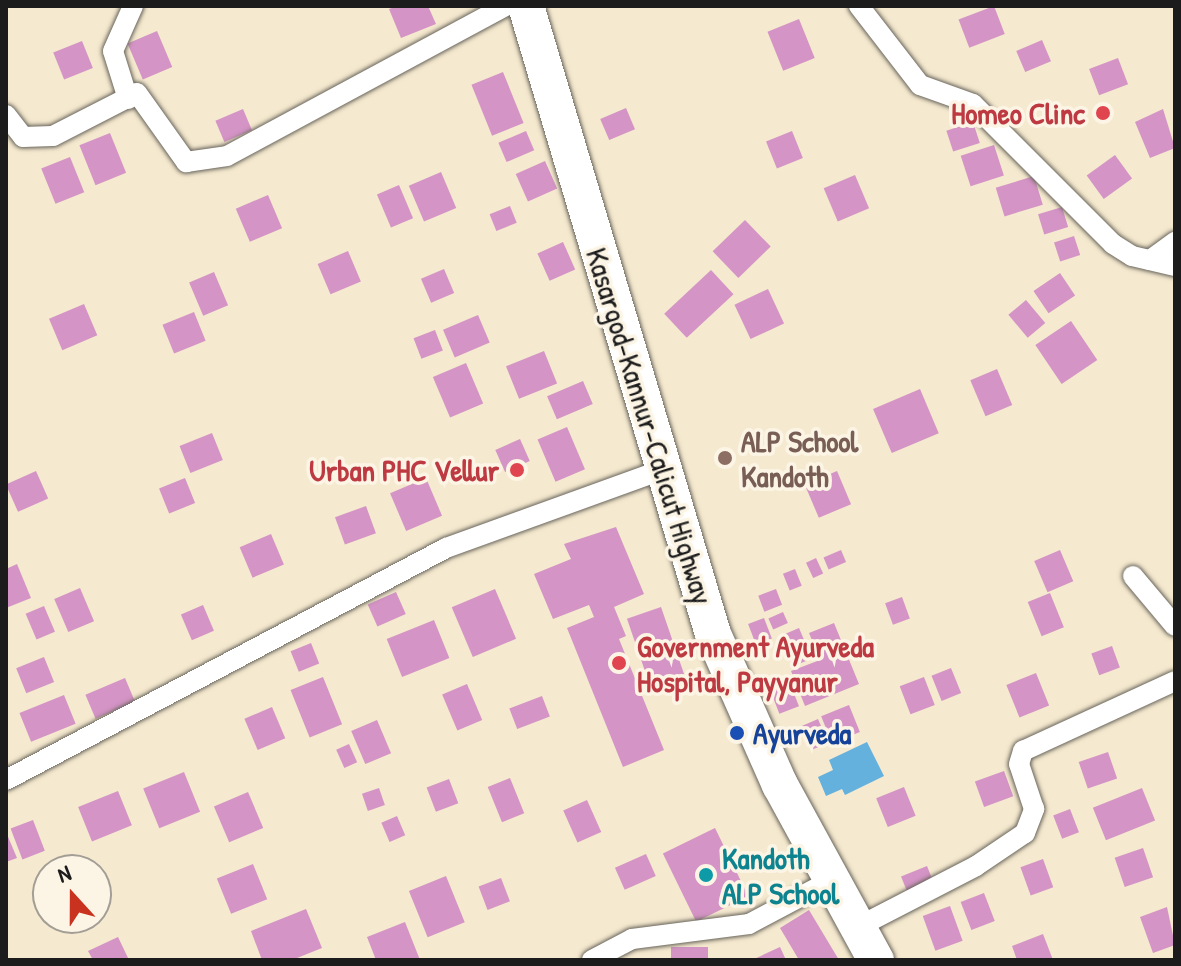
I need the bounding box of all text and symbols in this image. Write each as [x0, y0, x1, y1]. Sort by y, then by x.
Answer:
place label: Homeo Clinc [951, 95, 1085, 131]
marker: Homeo Clinc [1092, 102, 1114, 124]
street label: Kasargod-Kannur-Calicut Highway [579, 244, 721, 608]
place label: ALP School Kandoth [741, 423, 858, 494]
marker: ALP School Kandoth [716, 449, 734, 467]
place label: Urban PHC Vellur [309, 452, 499, 488]
marker: Urban PHC Vellur [506, 459, 528, 481]
place label: Government Ayurveda Hospital, Payyanur [637, 628, 874, 698]
marker: Government Ayurveda Hospital, Payyanur [608, 652, 630, 674]
place label: Ayurveda [753, 715, 851, 751]
marker: Ayurveda [728, 724, 746, 742]
place label: Kandoth ALP School [722, 840, 839, 910]
north arrow [32, 854, 112, 934]
text: N [53, 857, 75, 890]
marker: Kandoth ALP School [697, 866, 715, 884]

